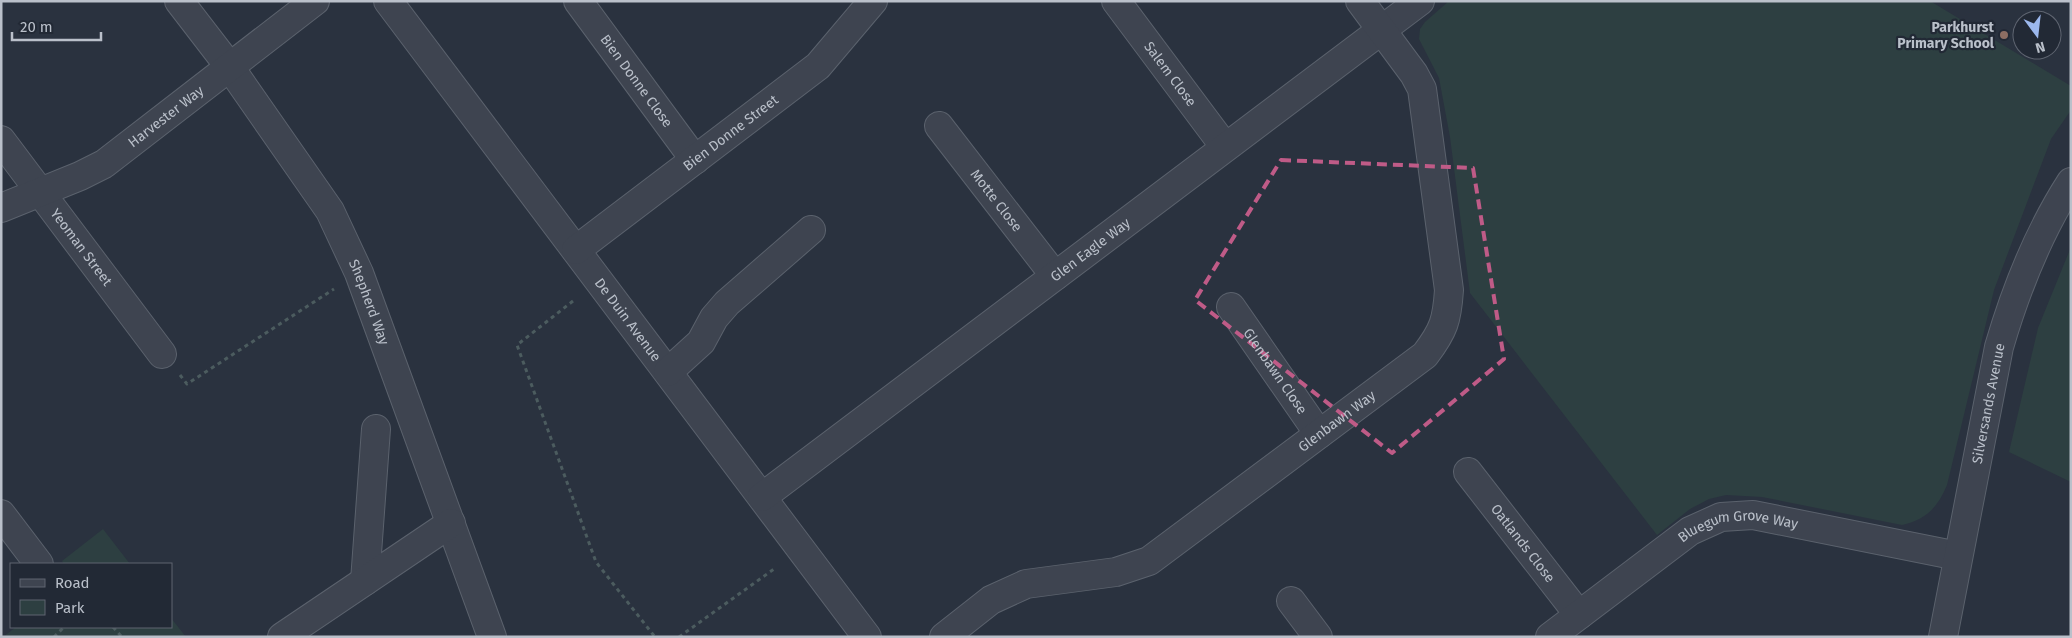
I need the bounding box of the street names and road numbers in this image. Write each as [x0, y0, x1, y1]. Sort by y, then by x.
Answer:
street label: Bien Donne Close [597, 31, 676, 131]
street label: Salem Close [1141, 38, 1200, 110]
street label: Harvester Way [125, 82, 207, 151]
street label: Bien Donne Street [679, 90, 782, 174]
street label: Motte Close [967, 166, 1026, 235]
street label: Yeoman Street [47, 205, 117, 290]
street label: Glen Eagle Way [1047, 214, 1134, 285]
street label: Shepherd Way [345, 256, 393, 347]
street label: De Duin Avenue [591, 275, 665, 365]
street label: Glenbawn Close [1240, 325, 1311, 417]
street label: Silversands Avenue [1968, 341, 2008, 465]
street label: Glenbawn Way [1295, 387, 1379, 455]
street label: Oatlands Close [1487, 500, 1559, 586]
street label: Bluegum Grove Way [1674, 506, 1800, 546]

